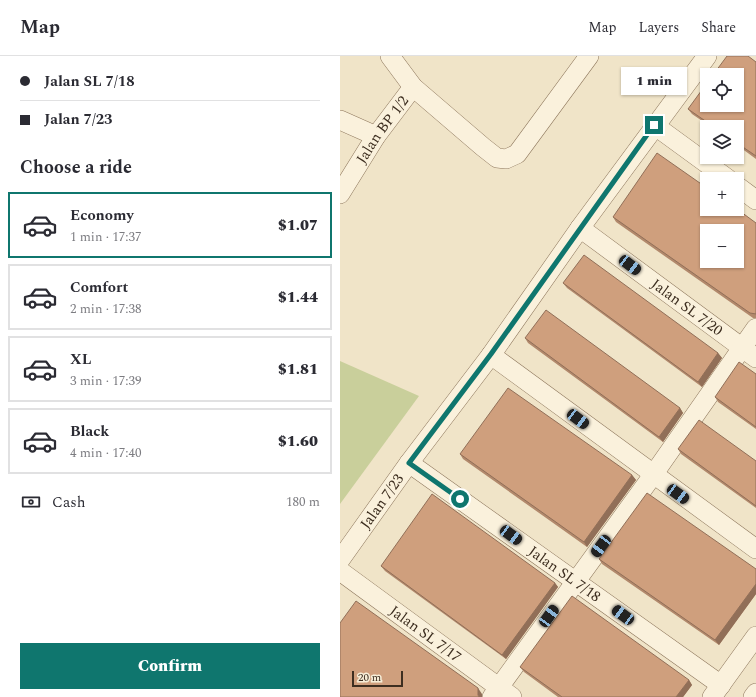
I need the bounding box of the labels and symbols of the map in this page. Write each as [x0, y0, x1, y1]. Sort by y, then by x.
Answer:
callout: 1 min [621, 67, 687, 95]
street label: Jalan BP 1/2 [350, 91, 414, 168]
route end [645, 116, 663, 134]
car [617, 253, 643, 277]
street label: Jalan SL 7/20 [646, 273, 728, 341]
car [565, 407, 591, 431]
street label: Jalan 7/23 [354, 468, 410, 534]
car [665, 482, 691, 506]
route start [451, 490, 469, 508]
car [498, 523, 524, 547]
car [589, 533, 613, 559]
street label: Jalan SL 7/18 [524, 540, 606, 608]
street label: Jalan SL 7/17 [385, 599, 466, 668]
car [537, 603, 561, 629]
car [610, 603, 636, 627]
scale bar [352, 669, 403, 688]

